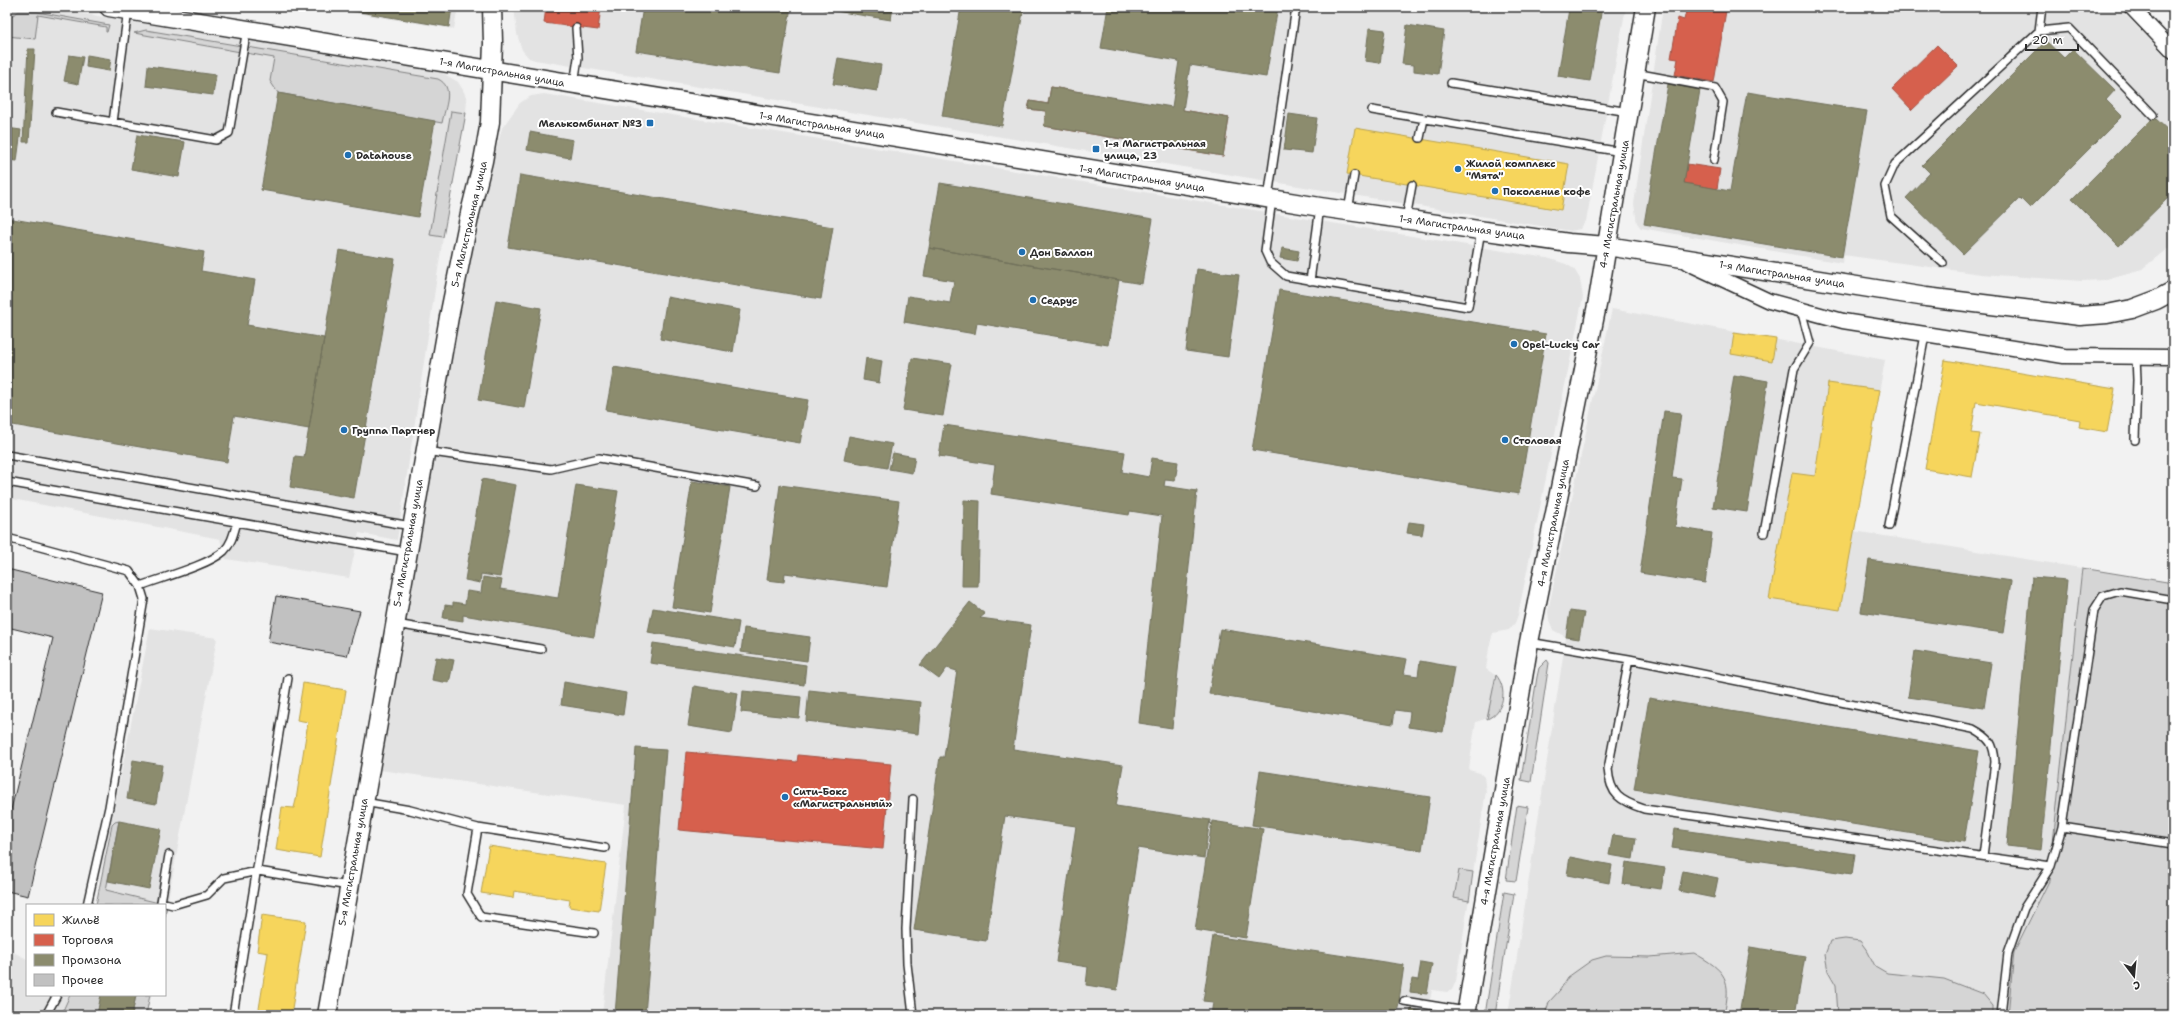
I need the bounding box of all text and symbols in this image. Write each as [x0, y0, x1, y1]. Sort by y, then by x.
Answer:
scale bar [2026, 26, 2078, 52]
text: 20 m [2032, 32, 2063, 48]
street label: 1-я Магистральная улица [438, 55, 566, 90]
street label: 1-я Магистральная улица [758, 109, 886, 141]
place label: Мелькомбинат №3 [538, 117, 642, 130]
marker: Мелькомбинат №3 [645, 118, 655, 128]
place label: 1-я Магистральная улица, 23 [1104, 137, 1206, 162]
street label: 4-я Магистральная улица [1596, 138, 1632, 269]
marker: 1-я Магистральная улица, 23 [1091, 144, 1101, 154]
place label: Datahouse [356, 149, 412, 162]
marker: Datahouse [343, 150, 353, 160]
place label: Жилой комплекс "Мята" [1466, 157, 1556, 182]
street label: 5-я Магистральная улица [448, 159, 490, 288]
street label: 1-я Магистральная улица [1078, 162, 1206, 194]
marker: Жилой комплекс "Мята" [1453, 164, 1463, 174]
place label: Поколение кофе [1503, 185, 1591, 198]
marker: Поколение кофе [1490, 186, 1500, 196]
street label: 1-я Магистральная улица [1398, 212, 1527, 242]
place label: Дон Баллон [1030, 246, 1093, 259]
marker: Дон Баллон [1017, 247, 1027, 257]
street label: 1-я Магистральная улица [1718, 258, 1846, 290]
place label: Седрус [1041, 294, 1077, 307]
marker: Седрус [1028, 295, 1038, 305]
place label: Opel-Lucky Car [1522, 338, 1601, 351]
marker: Opel-Lucky Car [1509, 339, 1519, 349]
place label: Группа Партнер [352, 424, 435, 437]
marker: Группа Партнер [339, 425, 349, 435]
place label: Столовая [1513, 434, 1562, 447]
marker: Столовая [1500, 435, 1510, 445]
street label: 4-я Магистральная улица [1534, 457, 1572, 588]
street label: 5-я Магистральная улица [390, 477, 426, 608]
street label: 4-я Магистральная улица [1477, 775, 1513, 906]
place label: Сити-Бокс «Магистральный» [793, 785, 893, 810]
marker: Сити-Бокс «Магистральный» [780, 792, 790, 802]
street label: 5-я Магистральная улица [335, 796, 371, 927]
legend [26, 904, 166, 996]
text: Жильё [62, 912, 100, 928]
text: Торговля [62, 932, 114, 948]
text: Промзона [62, 952, 122, 968]
north arrow [2114, 956, 2154, 996]
text: Прочее [62, 972, 104, 988]
text: С [2131, 977, 2142, 993]

